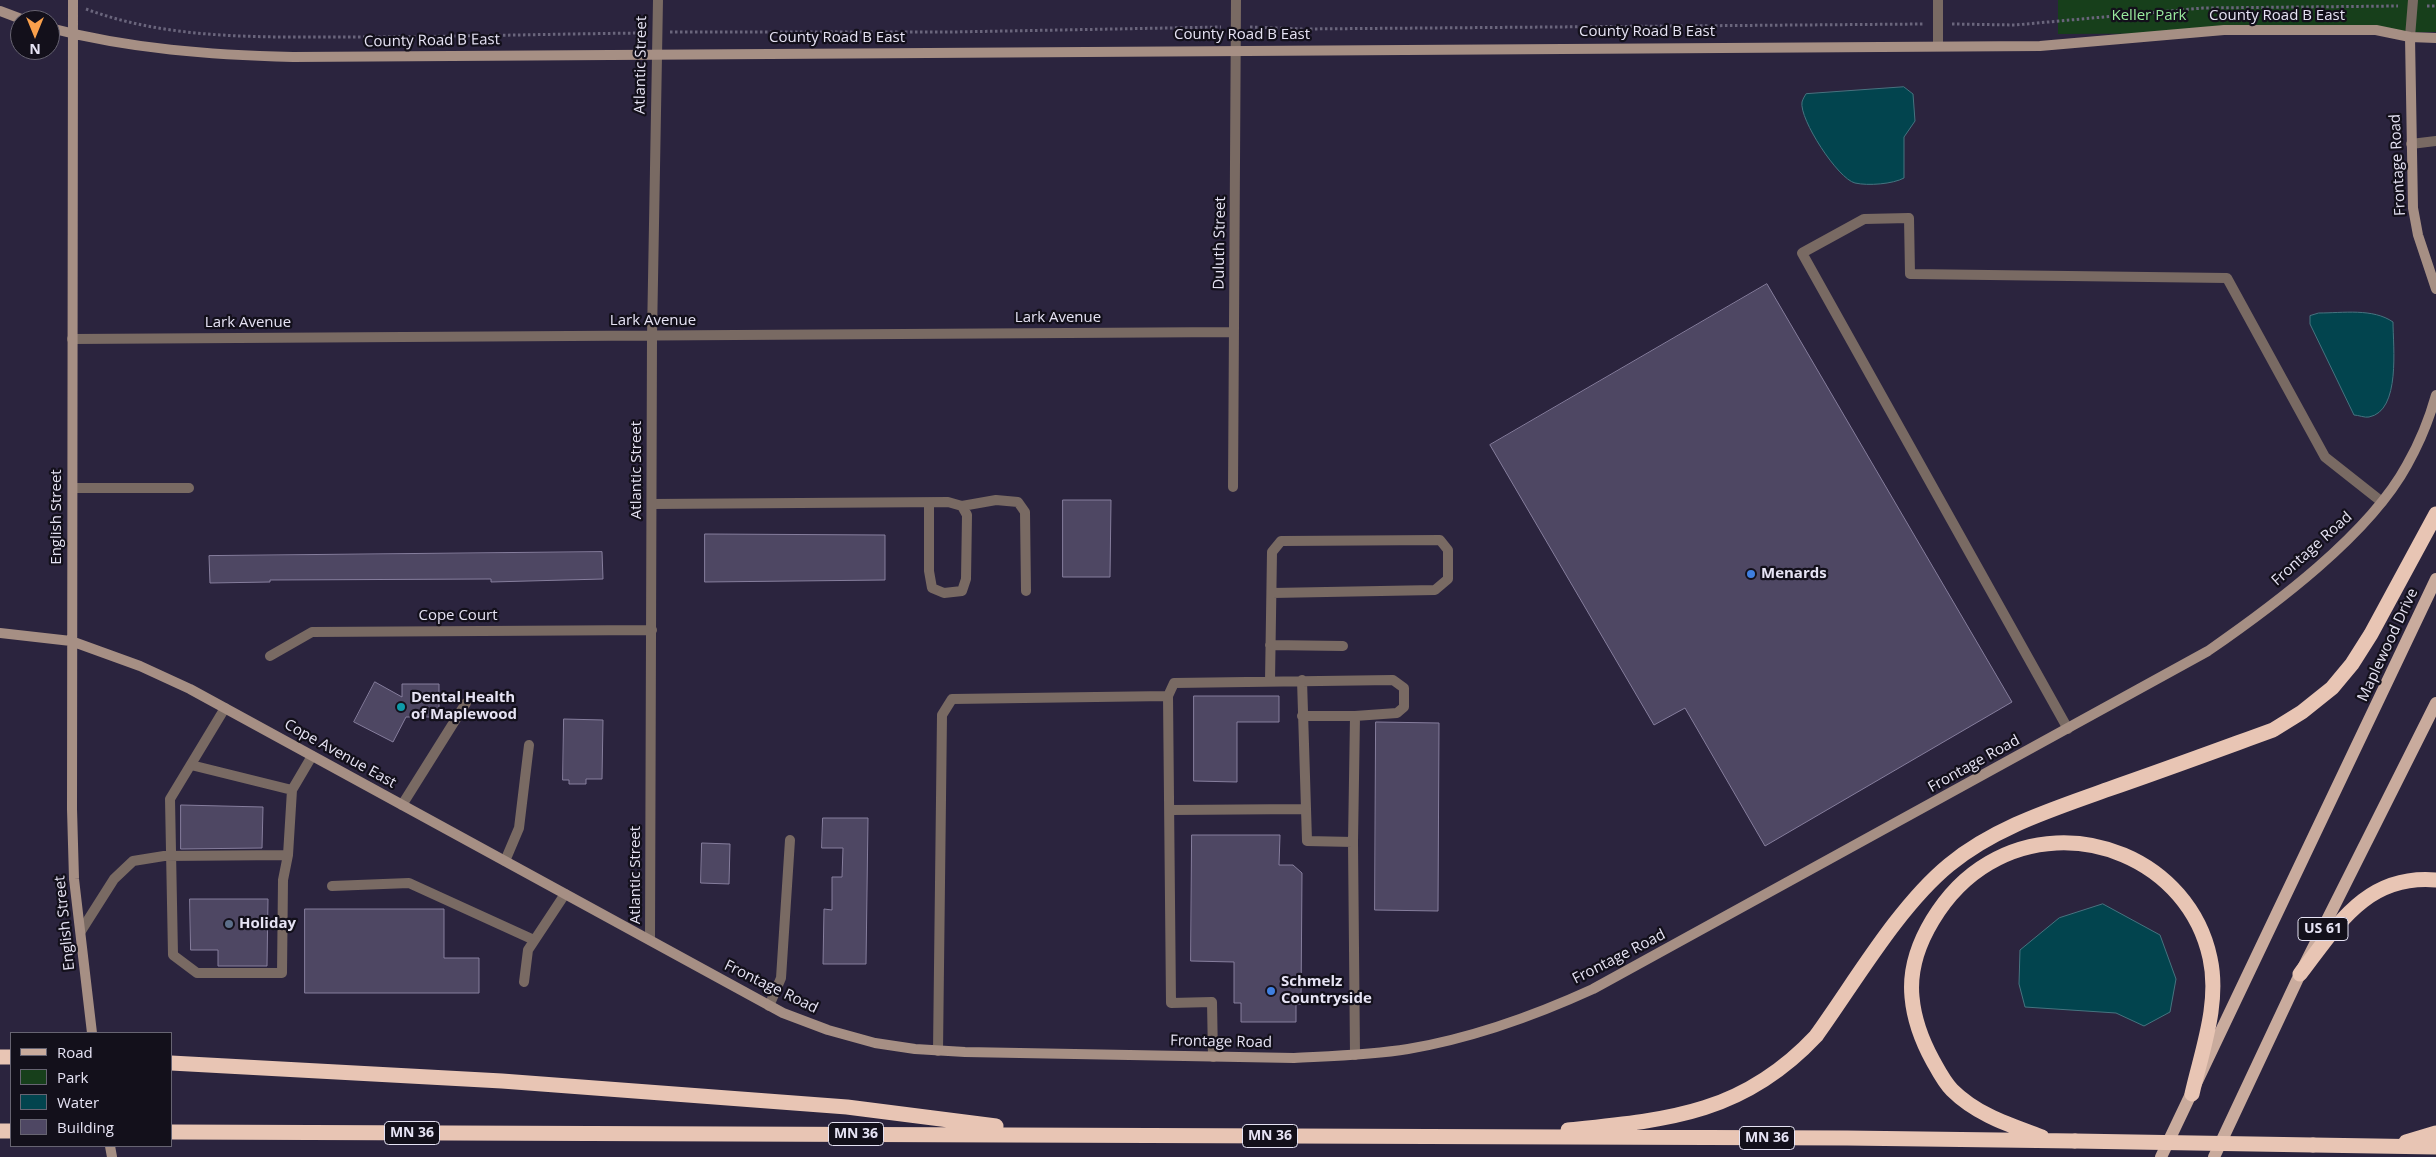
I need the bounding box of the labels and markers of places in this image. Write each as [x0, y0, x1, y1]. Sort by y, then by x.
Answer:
place label: Menards [1761, 565, 1827, 583]
marker: Menards [1745, 568, 1757, 580]
place label: Dental Health of Maplewood [411, 689, 517, 724]
marker: Dental Health of Maplewood [395, 701, 407, 713]
place label: Holiday [239, 915, 296, 933]
marker: Holiday [223, 918, 235, 930]
place label: Schmelz Countryside [1281, 973, 1372, 1008]
marker: Schmelz Countryside [1265, 985, 1277, 997]

